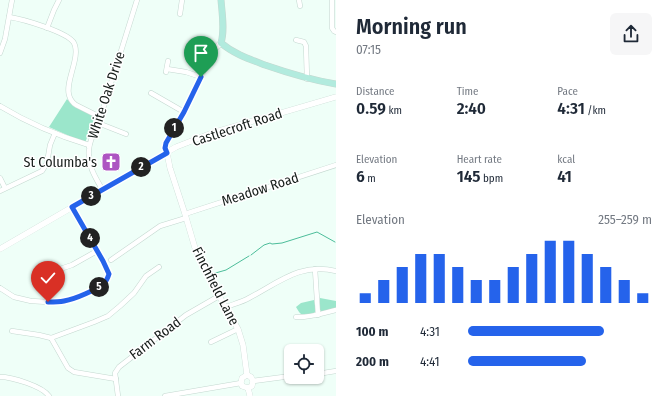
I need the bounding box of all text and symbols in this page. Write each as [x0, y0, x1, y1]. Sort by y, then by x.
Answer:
text: Morning run [356, 13, 467, 40]
button: share [610, 13, 652, 55]
pin [184, 36, 218, 77]
icon: arrive [190, 42, 212, 64]
text: 07:15 [356, 42, 381, 57]
street label: White Oak Drive [84, 49, 129, 141]
text: Distance [356, 85, 395, 98]
text: Time [457, 85, 478, 98]
text: Pace [557, 85, 578, 98]
text: 0.59 [356, 98, 386, 119]
text: 2:40 [457, 98, 486, 119]
text: 4:31 [557, 98, 585, 119]
text: km [386, 104, 402, 117]
text: /km [585, 104, 606, 117]
street label: Castlecroft Road [190, 105, 284, 150]
pin: 1 [164, 118, 184, 138]
text: 1 [172, 121, 176, 134]
church icon: St Columba's [100, 151, 122, 173]
text: Elevation [356, 153, 397, 166]
text: Heart rate [457, 153, 502, 166]
text: kcal [557, 153, 575, 166]
place label: St Columba's [24, 154, 97, 171]
pin: 2 [131, 157, 151, 177]
text: 2 [138, 160, 144, 173]
text: 6 [356, 166, 365, 187]
text: 145 [457, 166, 480, 187]
text: 41 [557, 166, 572, 187]
street label: Meadow Road [220, 169, 301, 210]
text: m [365, 172, 376, 185]
text: bpm [480, 172, 503, 185]
pin: 3 [81, 186, 101, 206]
text: 3 [88, 189, 94, 202]
text: Elevation [356, 212, 405, 227]
text: 255–259 m [598, 212, 652, 227]
pin: 4 [80, 228, 100, 248]
text: 4 [87, 231, 93, 244]
street label: Finchfield Lane [188, 244, 243, 328]
pin [31, 261, 65, 302]
icon: check [37, 267, 59, 289]
pin: 5 [89, 277, 109, 297]
text: 5 [96, 280, 102, 293]
street label: Farm Road [126, 314, 184, 363]
text: 100 m [356, 324, 388, 339]
text: 4:31 [420, 324, 440, 339]
map controls [284, 344, 324, 384]
button: locate [284, 344, 324, 384]
text: 200 m [356, 354, 389, 369]
text: 4:41 [420, 354, 440, 369]

